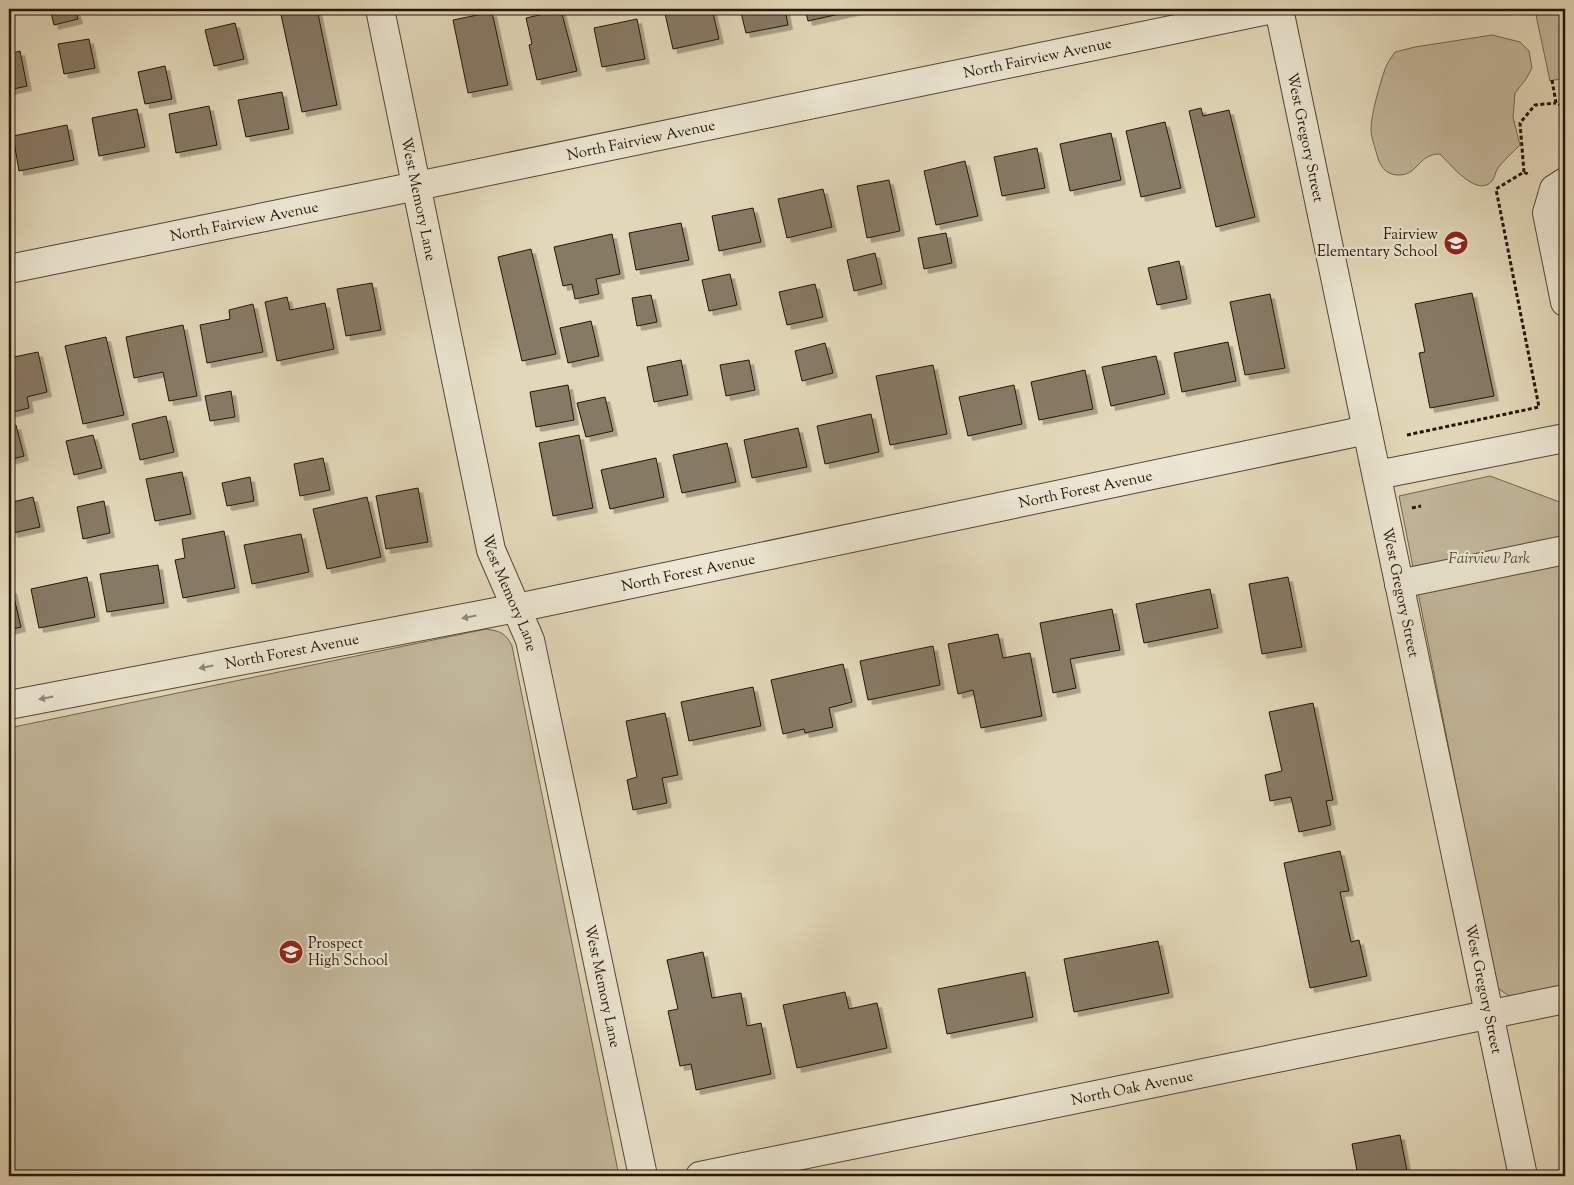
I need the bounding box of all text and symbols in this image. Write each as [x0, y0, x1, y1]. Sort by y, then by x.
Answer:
street label: North Fairview Avenue [962, 34, 1114, 85]
street label: West Gregory Street [1281, 71, 1328, 204]
street label: North Fairview Avenue [565, 116, 717, 167]
street label: West Memory Lane [395, 136, 440, 263]
street label: North Fairview Avenue [168, 197, 321, 248]
place label: Fairview Elementary School [1317, 225, 1438, 263]
school or university icon: Fairview Elementary School [1443, 230, 1469, 256]
street label: North Forest Avenue [1017, 466, 1155, 515]
street label: West Gregory Street [1376, 526, 1423, 659]
street label: West Memory Lane [476, 532, 541, 654]
street label: North Forest Avenue [620, 549, 757, 598]
park label: Fairview Park [1448, 549, 1530, 570]
one-way arrow [461, 613, 476, 621]
street label: North Forest Avenue [223, 629, 361, 676]
one-way arrow [197, 664, 213, 672]
one-way arrow [38, 694, 54, 702]
street label: West Gregory Street [1459, 922, 1506, 1056]
street label: West Memory Lane [578, 923, 625, 1050]
place label: Prospect High School [308, 934, 388, 972]
school or university icon: Prospect High School [278, 939, 304, 965]
street label: North Oak Avenue [1069, 1066, 1195, 1112]

